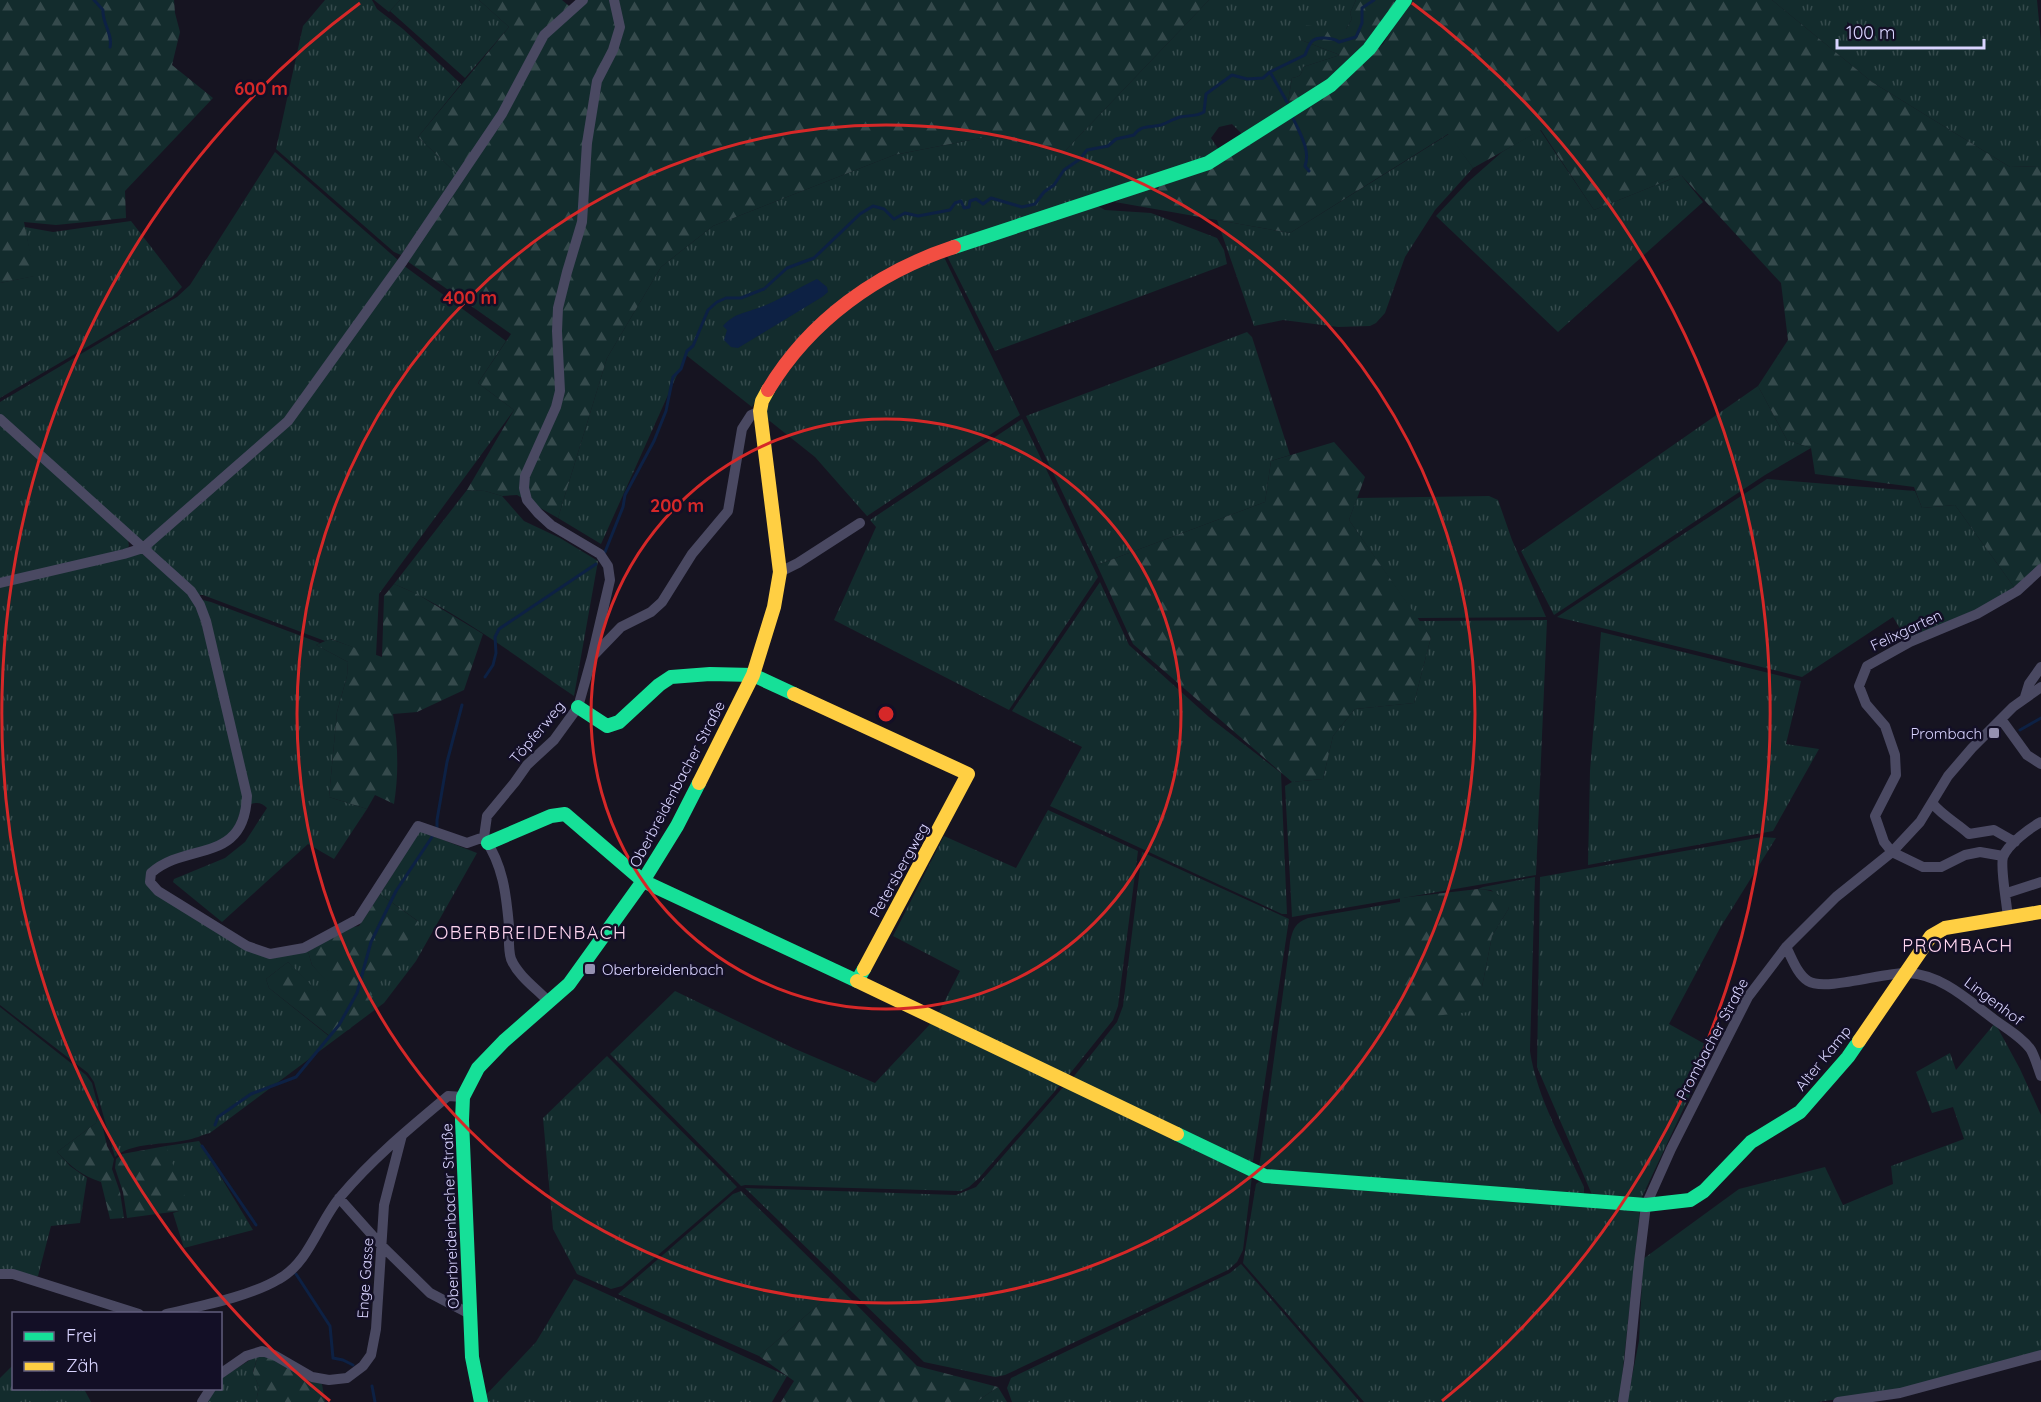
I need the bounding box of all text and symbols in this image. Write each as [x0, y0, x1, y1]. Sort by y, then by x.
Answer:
scale bar [1837, 12, 1984, 50]
text: 100 m [1846, 21, 1895, 44]
text: 600 m [234, 77, 288, 100]
text: 400 m [443, 286, 497, 309]
text: 200 m [650, 494, 704, 517]
street label: Felixgarten [1867, 605, 1945, 655]
street label: Töpferweg [505, 697, 569, 767]
street label: Oberbreidenbacher Straße [625, 697, 729, 871]
centre of rings [876, 704, 896, 724]
place label: Prombach [1910, 724, 1982, 743]
marker: Prombach [1987, 726, 2001, 740]
street label: Petersbergweg [865, 819, 933, 921]
district label: OBERBREIDENBACH [434, 921, 628, 944]
district label: PROMBACH [1902, 934, 2014, 957]
place label: Oberbreidenbach [602, 960, 724, 979]
marker: Oberbreidenbach [583, 962, 597, 976]
street label: Lingenhof [1961, 973, 2028, 1030]
street label: Prombacher Straße [1672, 975, 1752, 1103]
street label: Alter Kamp [1791, 1022, 1855, 1094]
street label: Oberbreidenbacher Straße [437, 1123, 463, 1309]
street label: Enge Gasse [353, 1237, 377, 1319]
legend [12, 1312, 222, 1390]
text: Frei [66, 1324, 97, 1347]
text: Zäh [66, 1354, 99, 1377]

